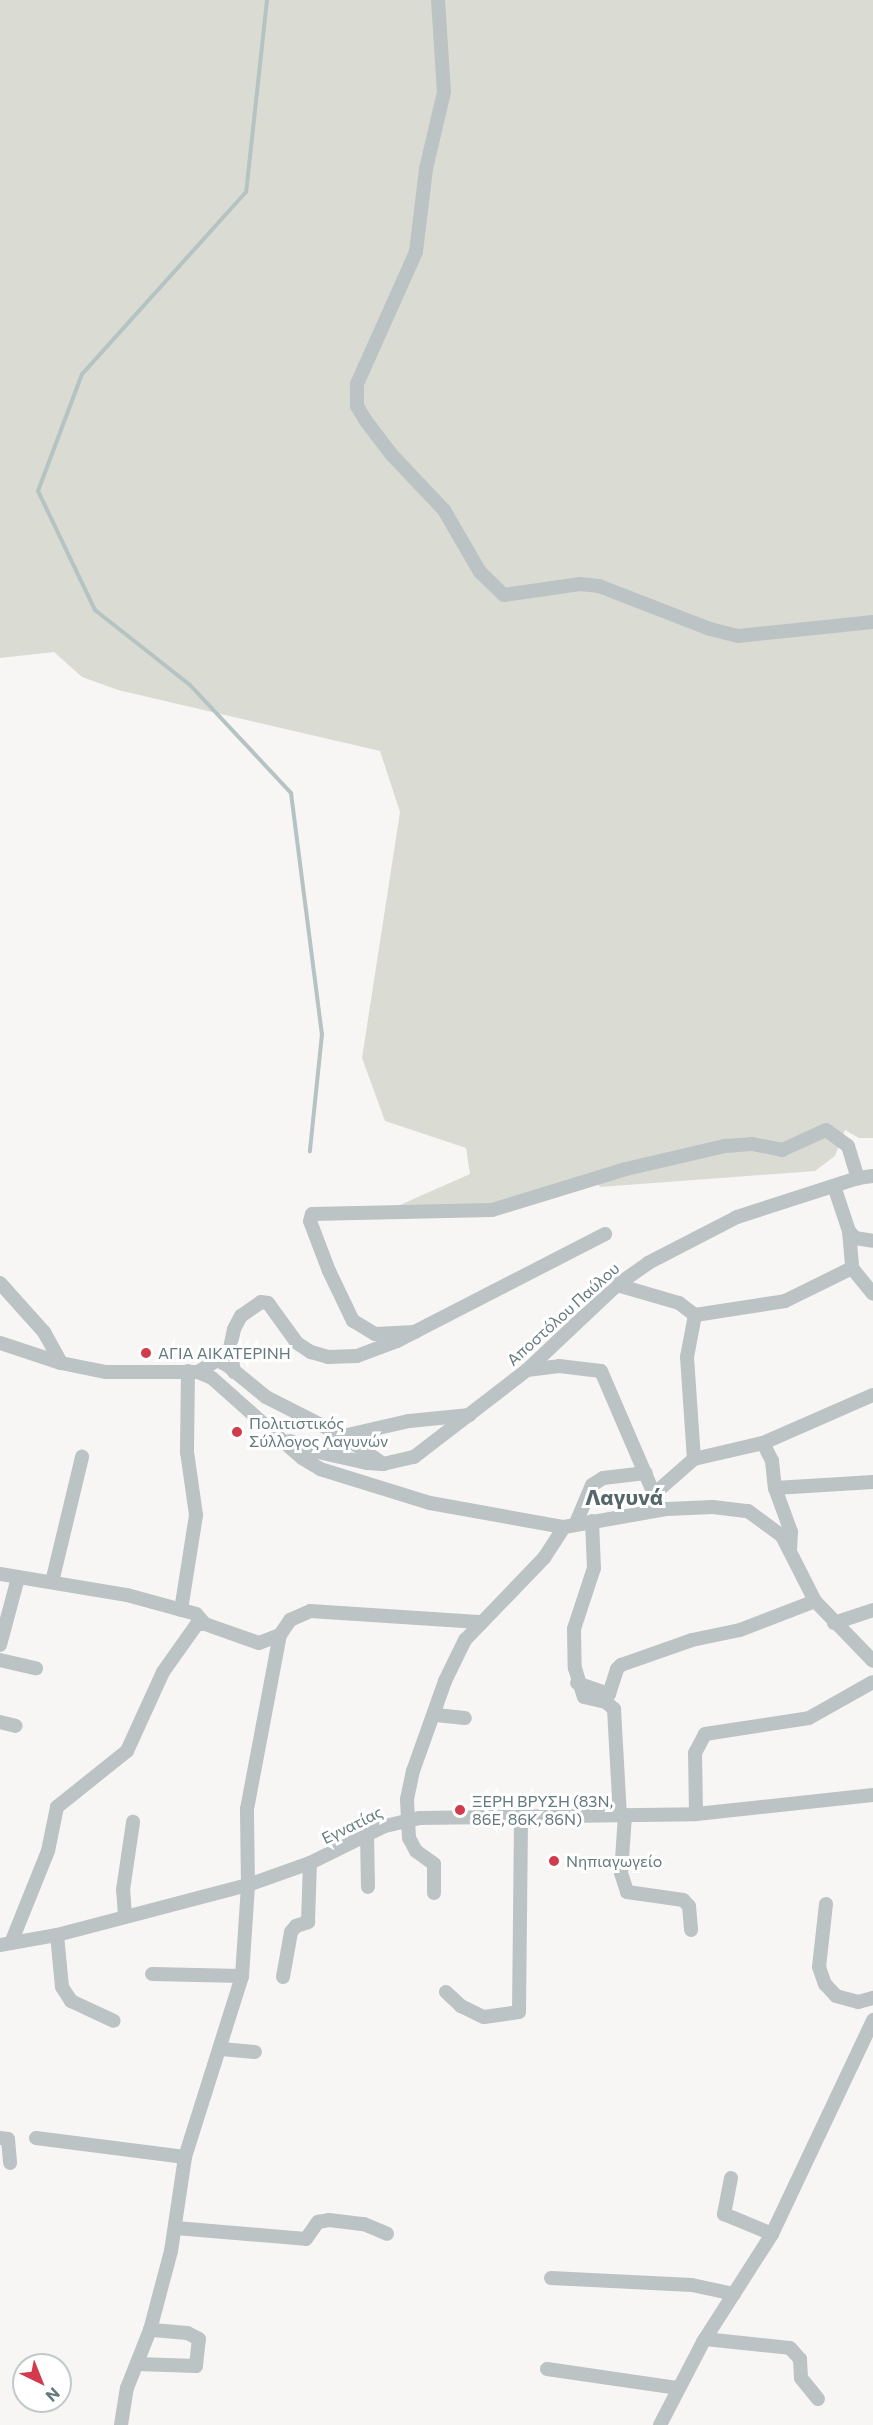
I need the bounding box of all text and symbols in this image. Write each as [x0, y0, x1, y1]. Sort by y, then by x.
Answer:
street label: Αποστόλου Παύλου [503, 1259, 623, 1369]
place label: ΑΓΙΑ ΑΙΚΑΤΕΡΙΝΗ [158, 1343, 291, 1363]
marker: ΑΓΙΑ ΑΙΚΑΤΕΡΙΝΗ [139, 1346, 153, 1360]
place label: Πολιτιστικός Σύλλογος Λαγυνών [249, 1413, 388, 1451]
marker: Πολιτιστικός Σύλλογος Λαγυνών [230, 1425, 244, 1439]
district label: Λαγυνά [585, 1484, 663, 1510]
place label: ΞΕΡΗ ΒΡΥΣΗ (83Ν, 86Ε, 86Κ, 86Ν) [472, 1791, 613, 1829]
street label: Εγνατίας [318, 1802, 386, 1848]
marker: ΞΕΡΗ ΒΡΥΣΗ (83Ν, 86Ε, 86Κ, 86Ν) [453, 1803, 467, 1817]
place label: Νηπιαγωγείο [566, 1851, 662, 1871]
marker: Νηπιαγωγείο [547, 1854, 561, 1868]
north arrow [12, 2353, 72, 2413]
text: N [42, 2384, 64, 2406]

